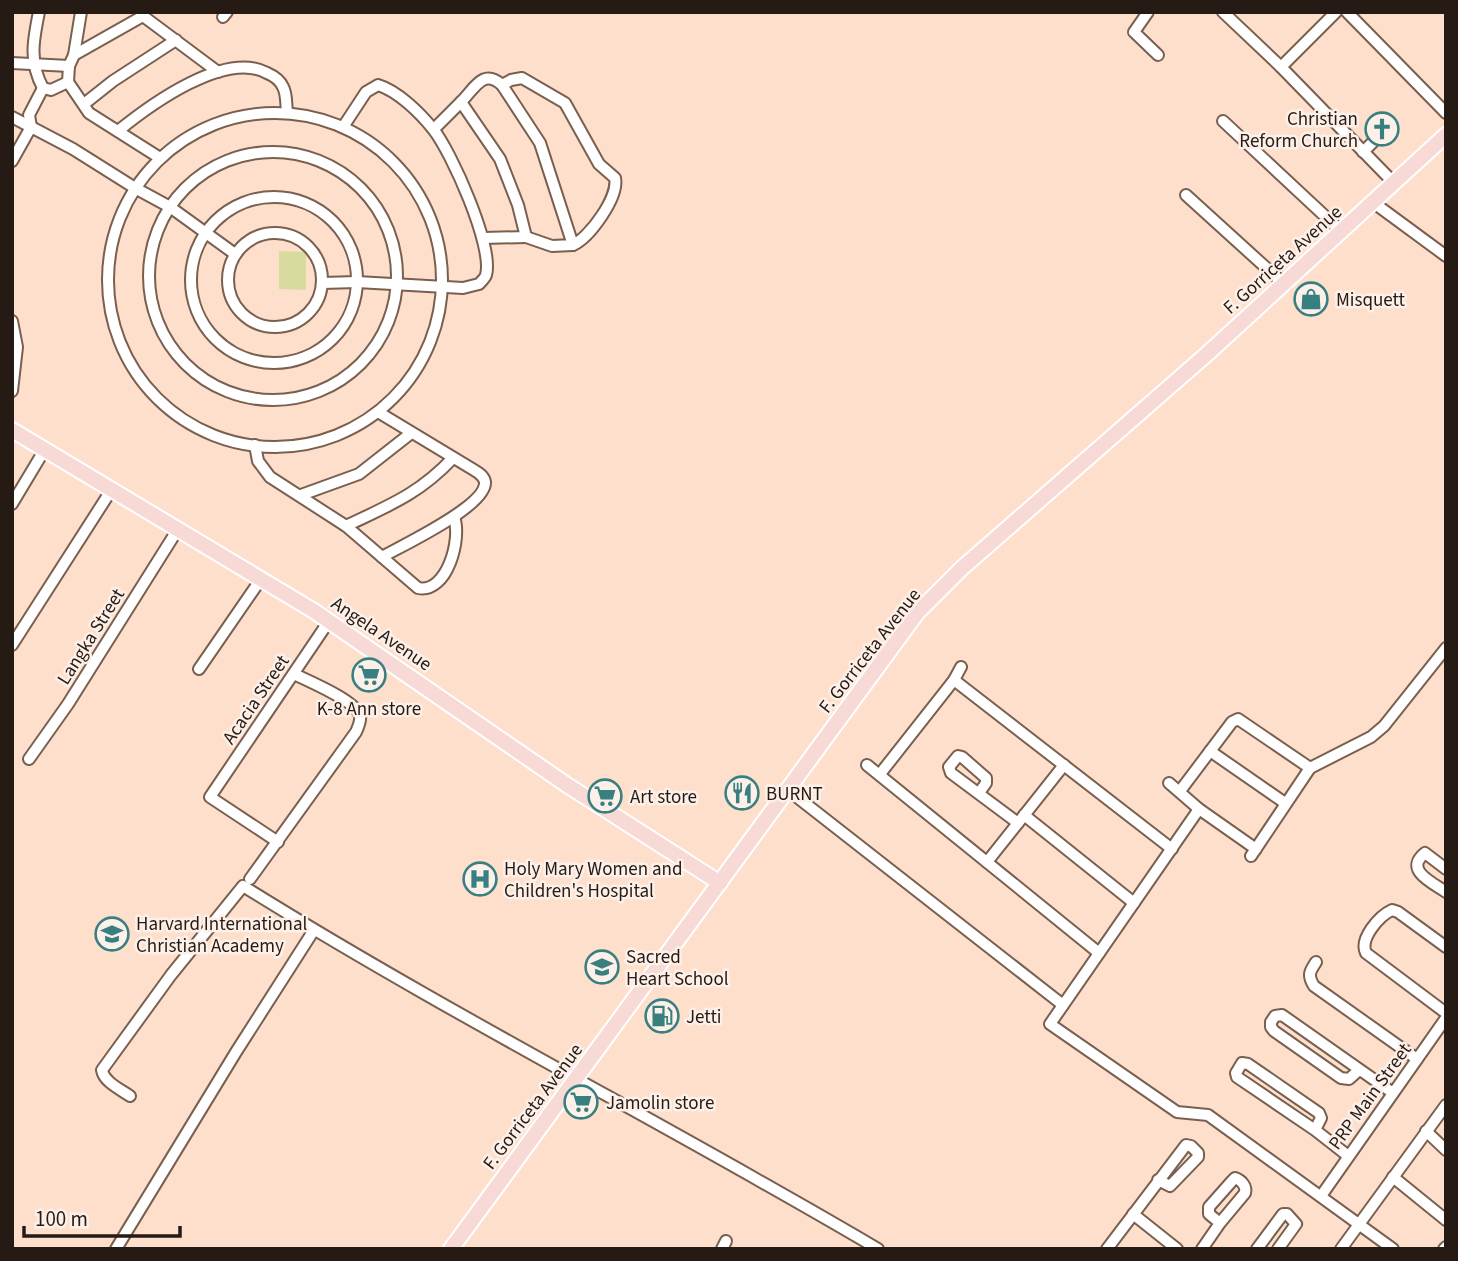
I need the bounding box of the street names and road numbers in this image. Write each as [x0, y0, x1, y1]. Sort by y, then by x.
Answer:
street label: F. Gorriceta Avenue [1218, 199, 1348, 321]
street label: Langka Street [51, 583, 132, 690]
street label: F. Gorriceta Avenue [813, 583, 928, 719]
street label: Angela Avenue [325, 591, 437, 678]
street label: Acacia Street [216, 649, 296, 750]
street label: F. Gorriceta Avenue [477, 1038, 590, 1176]
street label: PRP Main Street [1322, 1038, 1418, 1156]

